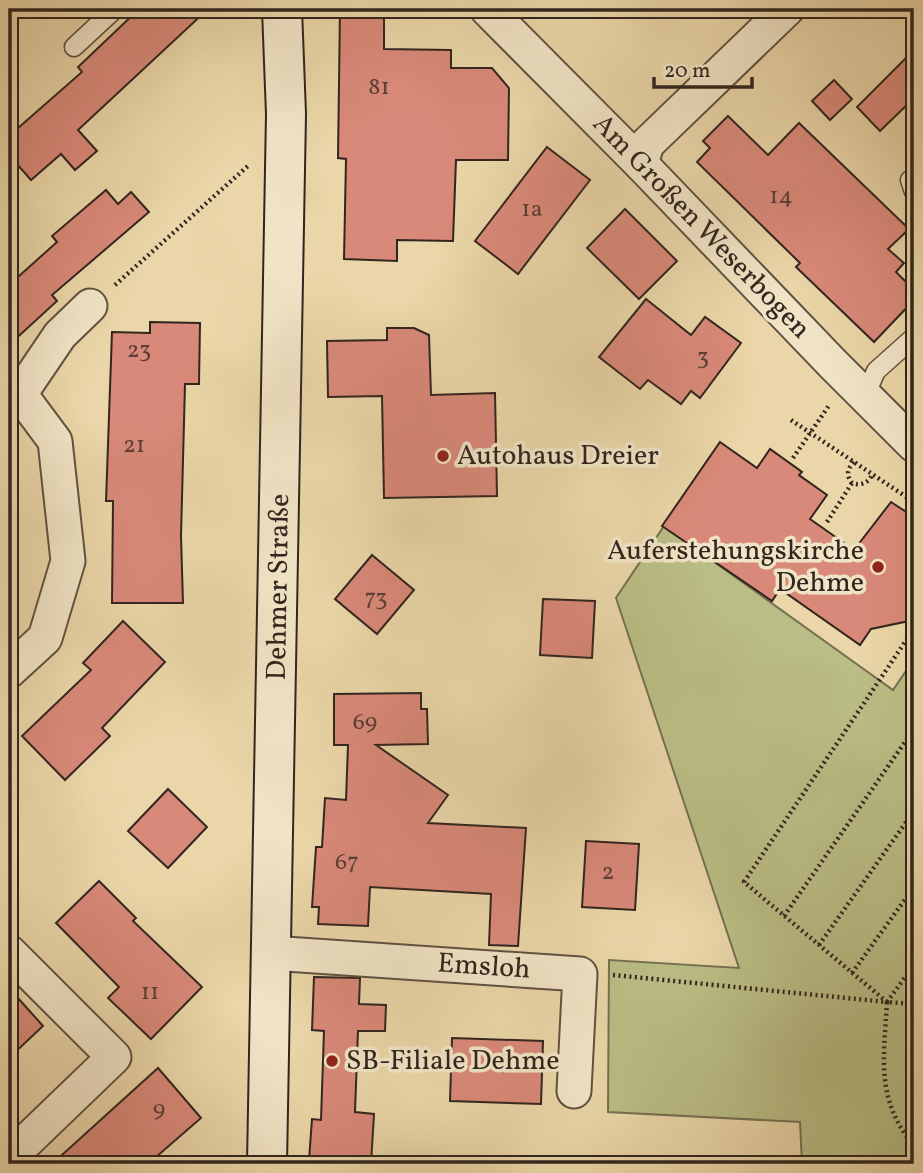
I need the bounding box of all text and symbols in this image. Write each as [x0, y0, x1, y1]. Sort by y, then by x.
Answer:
scale bar [654, 46, 752, 90]
text: 20 m [664, 57, 710, 86]
house number: 81 [368, 71, 390, 105]
street label: Am Großen Weserbogen [583, 106, 819, 348]
house number: 14 [769, 180, 793, 214]
house number: 1a [521, 193, 543, 227]
house number: 23 [127, 334, 151, 368]
house number: 3 [697, 341, 709, 375]
house number: 21 [123, 429, 145, 463]
place label: Autohaus Dreier [457, 437, 659, 476]
marker: Autohaus Dreier [435, 448, 451, 464]
street label: Dehmer Straße [258, 493, 300, 681]
place label: Auferstehungskirche Dehme [607, 532, 864, 603]
marker: Auferstehungskirche Dehme [870, 559, 886, 575]
house number: 73 [364, 582, 388, 616]
house number: 69 [353, 706, 377, 740]
house number: 67 [335, 846, 359, 880]
house number: 2 [602, 856, 614, 890]
street label: Emsloh [436, 944, 532, 990]
house number: 11 [141, 976, 159, 1010]
place label: SB-Filiale Dehme [346, 1042, 560, 1081]
marker: SB-Filiale Dehme [324, 1053, 340, 1069]
house number: 9 [153, 1093, 165, 1127]

